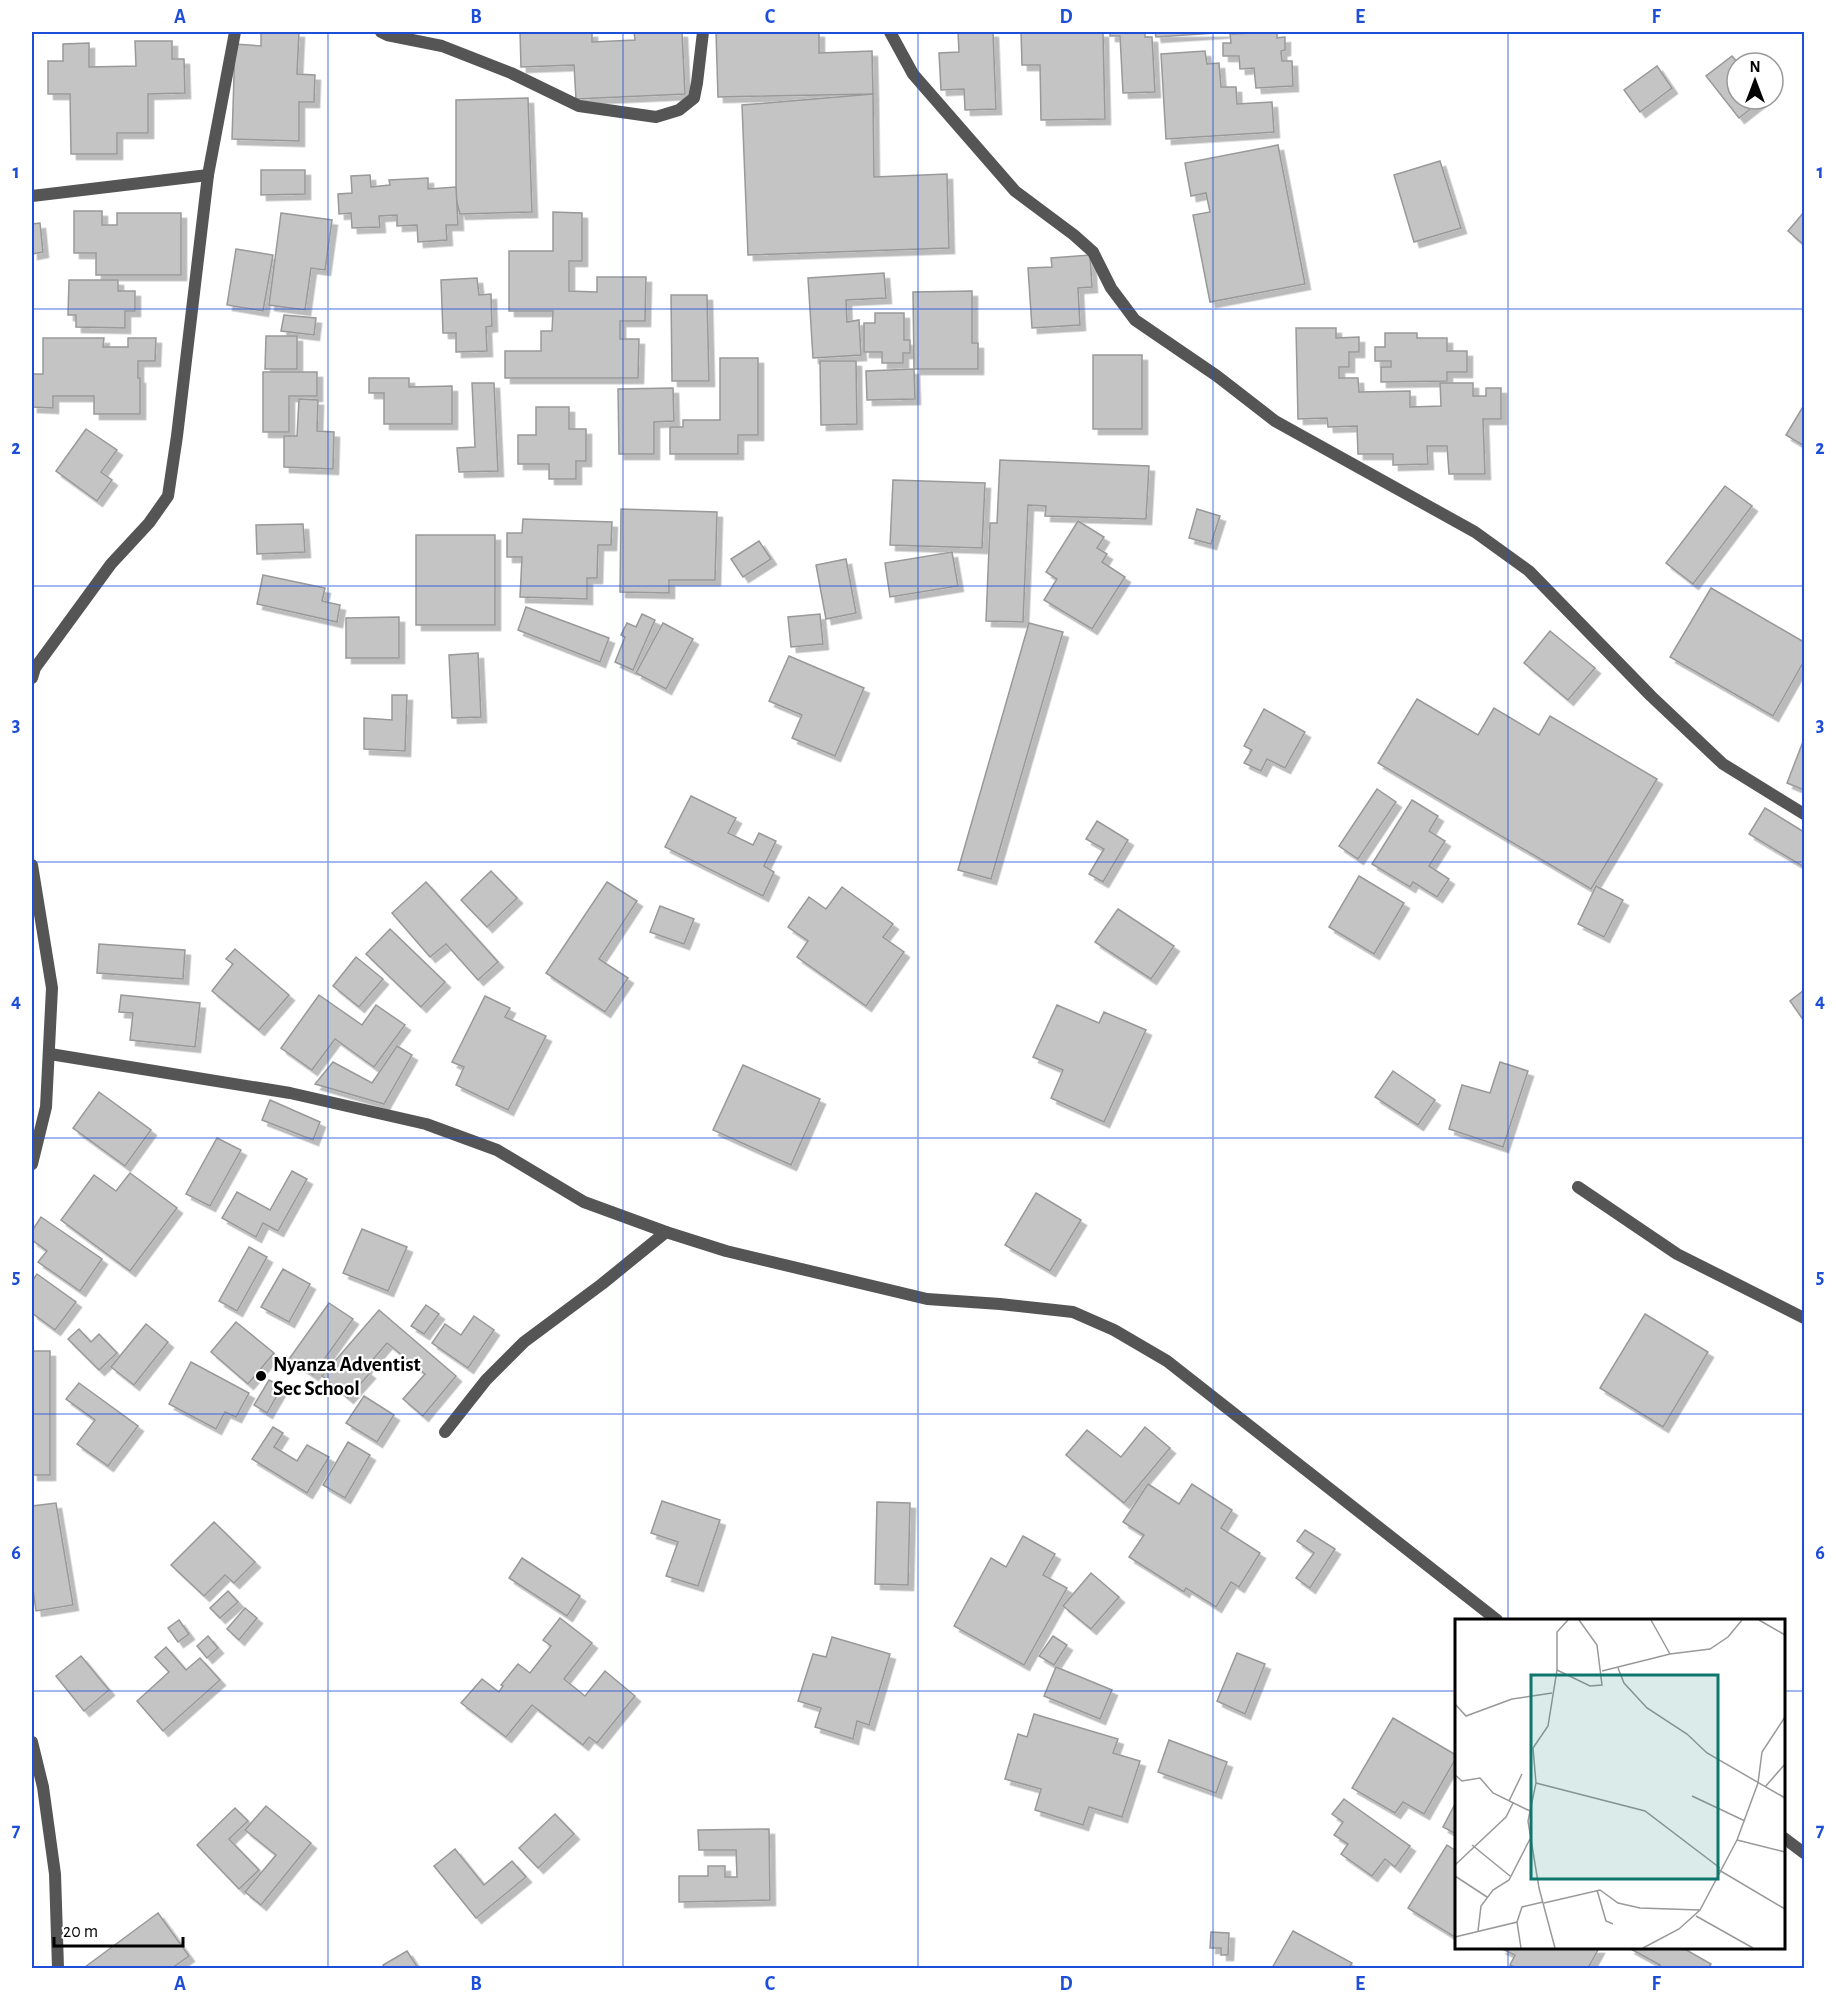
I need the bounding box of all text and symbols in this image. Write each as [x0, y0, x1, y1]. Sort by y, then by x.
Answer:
text: A [174, 7, 186, 27]
text: B [470, 7, 482, 27]
text: C [765, 7, 776, 27]
text: D [1059, 7, 1073, 27]
text: E [1355, 7, 1365, 27]
text: F [1651, 7, 1661, 27]
north arrow [1725, 51, 1785, 111]
text: N [1749, 59, 1761, 75]
text: 1 [12, 162, 20, 182]
text: 1 [1816, 162, 1824, 182]
text: 2 [11, 438, 21, 458]
text: 2 [1815, 438, 1825, 458]
text: 3 [12, 715, 20, 735]
text: 3 [1816, 715, 1824, 735]
text: 4 [11, 991, 21, 1011]
text: 4 [1815, 991, 1825, 1011]
text: 5 [12, 1267, 20, 1287]
text: 5 [1816, 1267, 1824, 1287]
place label: Nyanza Adventist Sec School [273, 1354, 421, 1399]
marker: Nyanza Adventist Sec School [254, 1369, 268, 1383]
text: 6 [11, 1543, 21, 1563]
text: 6 [1815, 1543, 1825, 1563]
inset map [1455, 1619, 1785, 1949]
text: 7 [12, 1820, 21, 1840]
text: 7 [1816, 1820, 1825, 1840]
scale bar [54, 1910, 183, 1948]
text: 20 m [63, 1923, 98, 1941]
text: A [174, 1974, 186, 1994]
text: B [470, 1974, 482, 1994]
text: C [765, 1974, 776, 1994]
text: D [1059, 1974, 1073, 1994]
text: E [1355, 1974, 1365, 1994]
text: F [1651, 1974, 1661, 1994]

